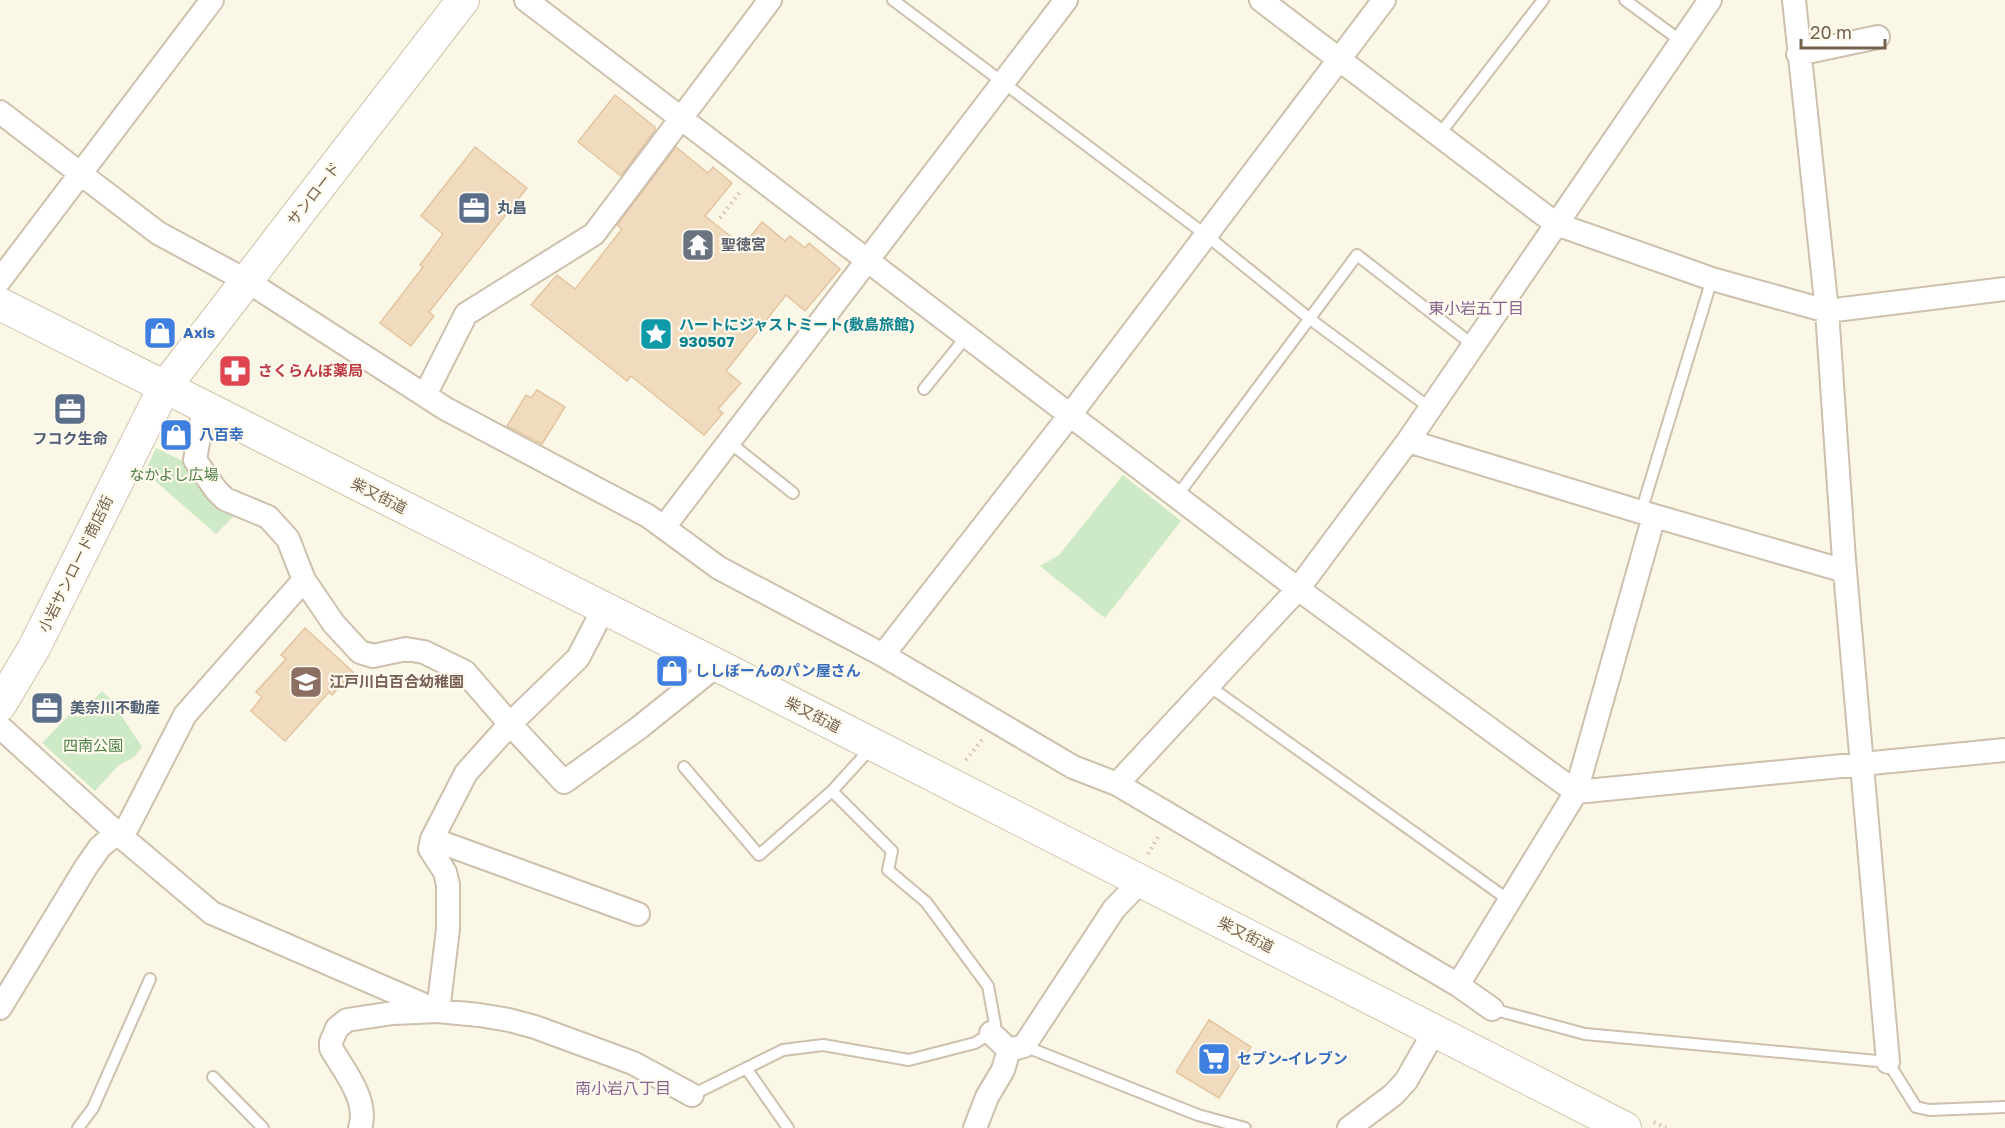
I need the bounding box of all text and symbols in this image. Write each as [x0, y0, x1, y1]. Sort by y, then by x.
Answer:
scale bar [1801, 12, 1885, 50]
text: 20 m [1810, 21, 1852, 43]
street label: サンロード [283, 158, 343, 228]
office icon: 丸昌 [456, 190, 492, 226]
place label: 丸昌 [497, 198, 527, 216]
temple icon: 聖徳宮 [680, 227, 716, 263]
place label: 聖徳宮 [721, 235, 766, 253]
district label: 東小岩五丁目 [1428, 298, 1524, 318]
shop icon: Axis [142, 315, 178, 351]
place label: ハートにジャストミート(敷島旅館) 930507 [679, 315, 915, 350]
place icon: ハートにジャストミート(敷島旅館) 930507 [638, 316, 674, 352]
place label: Axis [183, 323, 215, 341]
pharmacy icon: さくらんぼ薬局 [217, 353, 253, 389]
place label: さくらんぼ薬局 [258, 361, 363, 379]
office icon: フコク生命 [52, 391, 88, 427]
shop icon: 八百幸 [158, 417, 194, 453]
place label: 八百幸 [199, 425, 244, 443]
place label: フコク生命 [32, 429, 108, 447]
park label: なかよし広場 [129, 465, 219, 483]
street label: 柴又街道 [349, 473, 410, 517]
street label: 小岩サンロード商店街 [34, 492, 116, 635]
shop icon: ししぼーんのパン屋さん [654, 653, 690, 689]
place label: ししぼーんのパン屋さん [695, 661, 861, 679]
school or university icon: 江戸川白百合幼稚園 [288, 664, 324, 700]
place label: 江戸川白百合幼稚園 [329, 672, 464, 690]
office icon: 美奈川不動産 [29, 690, 65, 726]
street label: 柴又街道 [783, 692, 844, 736]
place label: 美奈川不動産 [70, 698, 160, 716]
park label: 四南公園 [63, 736, 123, 754]
street label: 柴又街道 [1216, 912, 1277, 956]
supermarket icon: セブン-イレブン [1196, 1041, 1232, 1077]
place label: セブン-イレブン [1237, 1049, 1348, 1067]
district label: 南小岩八丁目 [575, 1078, 671, 1098]

